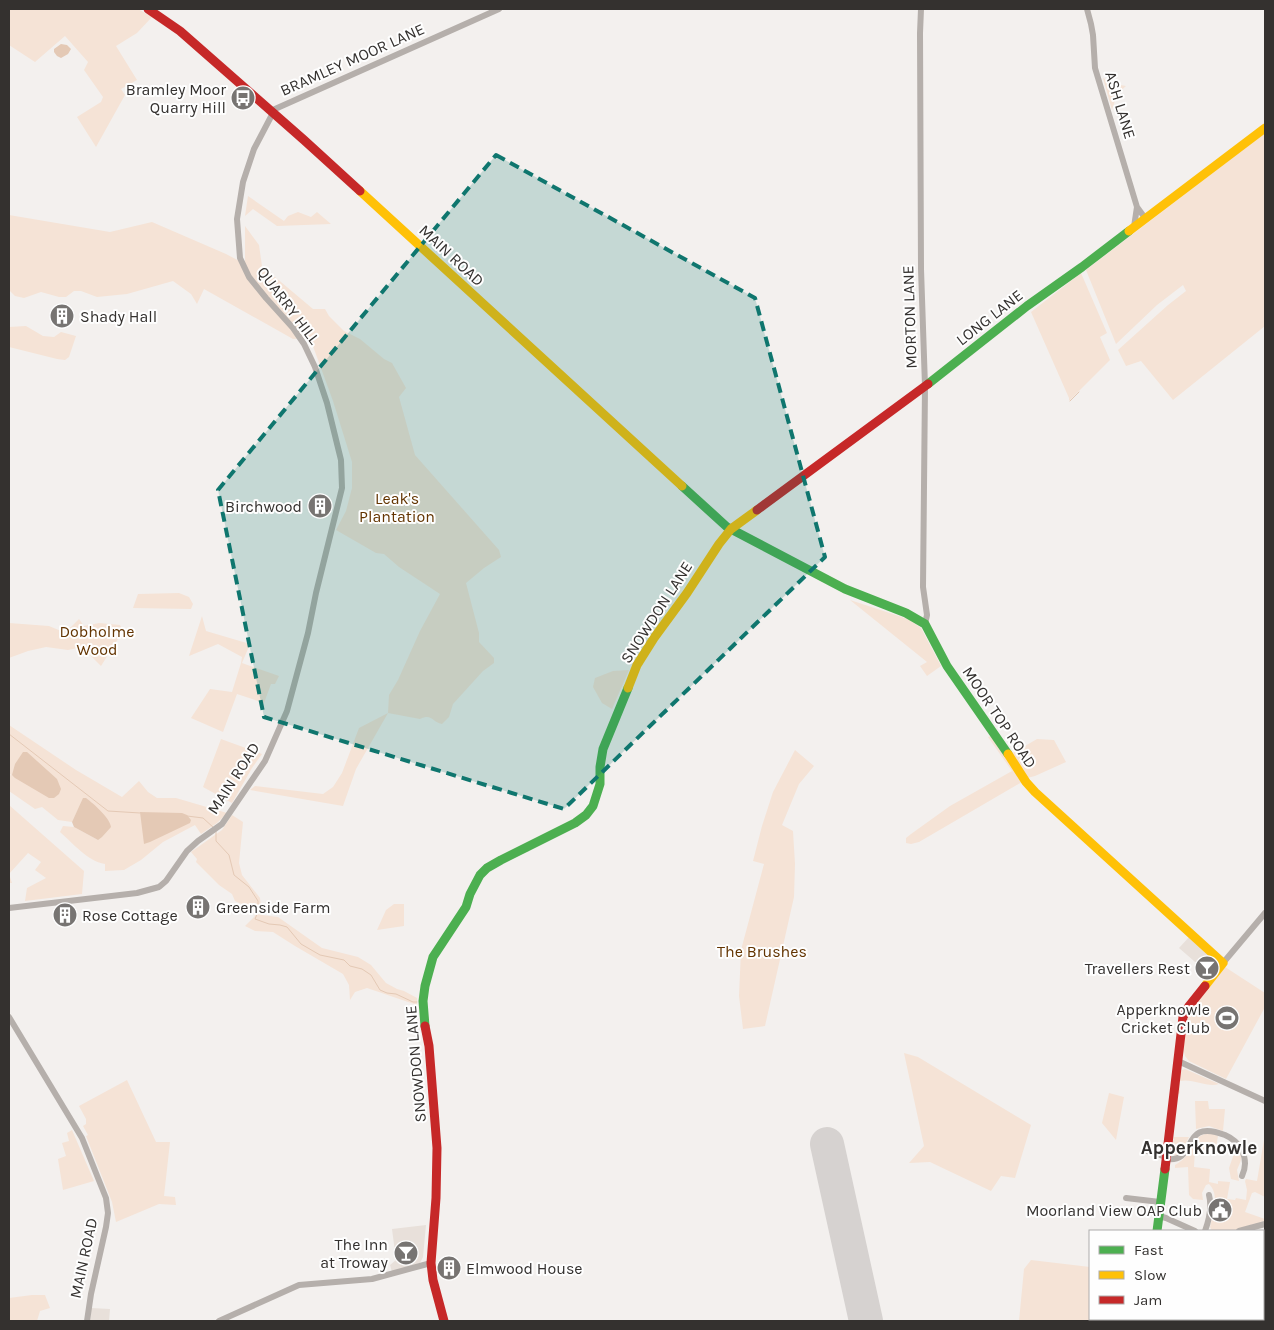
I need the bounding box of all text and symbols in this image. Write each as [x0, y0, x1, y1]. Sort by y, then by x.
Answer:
street label: BRAMLEY MOOR LANE [277, 19, 427, 100]
street label: ASH LANE [1101, 69, 1140, 141]
place label: Bramley Moor Quarry Hill [126, 80, 226, 117]
bus stop icon: Bramley Moor Quarry Hill [230, 85, 256, 111]
street label: MAIN ROAD [415, 221, 488, 290]
street label: QUARRY HILL [253, 263, 324, 348]
street label: MORTON LANE [898, 265, 921, 369]
street label: LONG LANE [952, 285, 1026, 349]
building icon: Shady Hall [49, 303, 75, 329]
place label: Shady Hall [80, 307, 157, 326]
park label: Leak's Plantation [359, 489, 435, 526]
building icon: Birchwood [307, 493, 333, 519]
place label: Birchwood [225, 497, 302, 516]
street label: SNOWDON LANE [616, 558, 696, 667]
park label: Dobholme Wood [60, 622, 134, 659]
street label: MOOR TOP ROAD [959, 663, 1041, 772]
street label: MAIN ROAD [203, 739, 264, 818]
building icon: Greenside Farm [185, 894, 211, 920]
place label: Greenside Farm [216, 898, 330, 917]
building icon: Rose Cottage [52, 902, 78, 928]
place label: Rose Cottage [82, 906, 178, 925]
park label: The Brushes [717, 942, 807, 961]
bar icon: Travellers Rest [1194, 955, 1220, 981]
place label: Travellers Rest [1085, 959, 1190, 978]
place label: Apperknowle Cricket Club [1116, 1000, 1210, 1037]
street label: SNOWDON LANE [401, 1005, 430, 1123]
sports icon: Apperknowle Cricket Club [1214, 1005, 1240, 1031]
district label: Apperknowle [1141, 1137, 1257, 1159]
public building icon: Moorland View OAP Club [1207, 1197, 1233, 1223]
place label: Moorland View OAP Club [1026, 1201, 1202, 1220]
street label: MAIN ROAD [66, 1216, 101, 1300]
legend [1089, 1230, 1264, 1320]
place label: The Inn at Troway [320, 1235, 389, 1272]
bar icon: The Inn at Troway [393, 1240, 419, 1266]
text: Fast [1134, 1241, 1164, 1259]
building icon: Elmwood House [436, 1255, 462, 1281]
place label: Elmwood House [466, 1259, 583, 1278]
text: Slow [1134, 1266, 1166, 1284]
text: Jam [1134, 1291, 1162, 1309]

